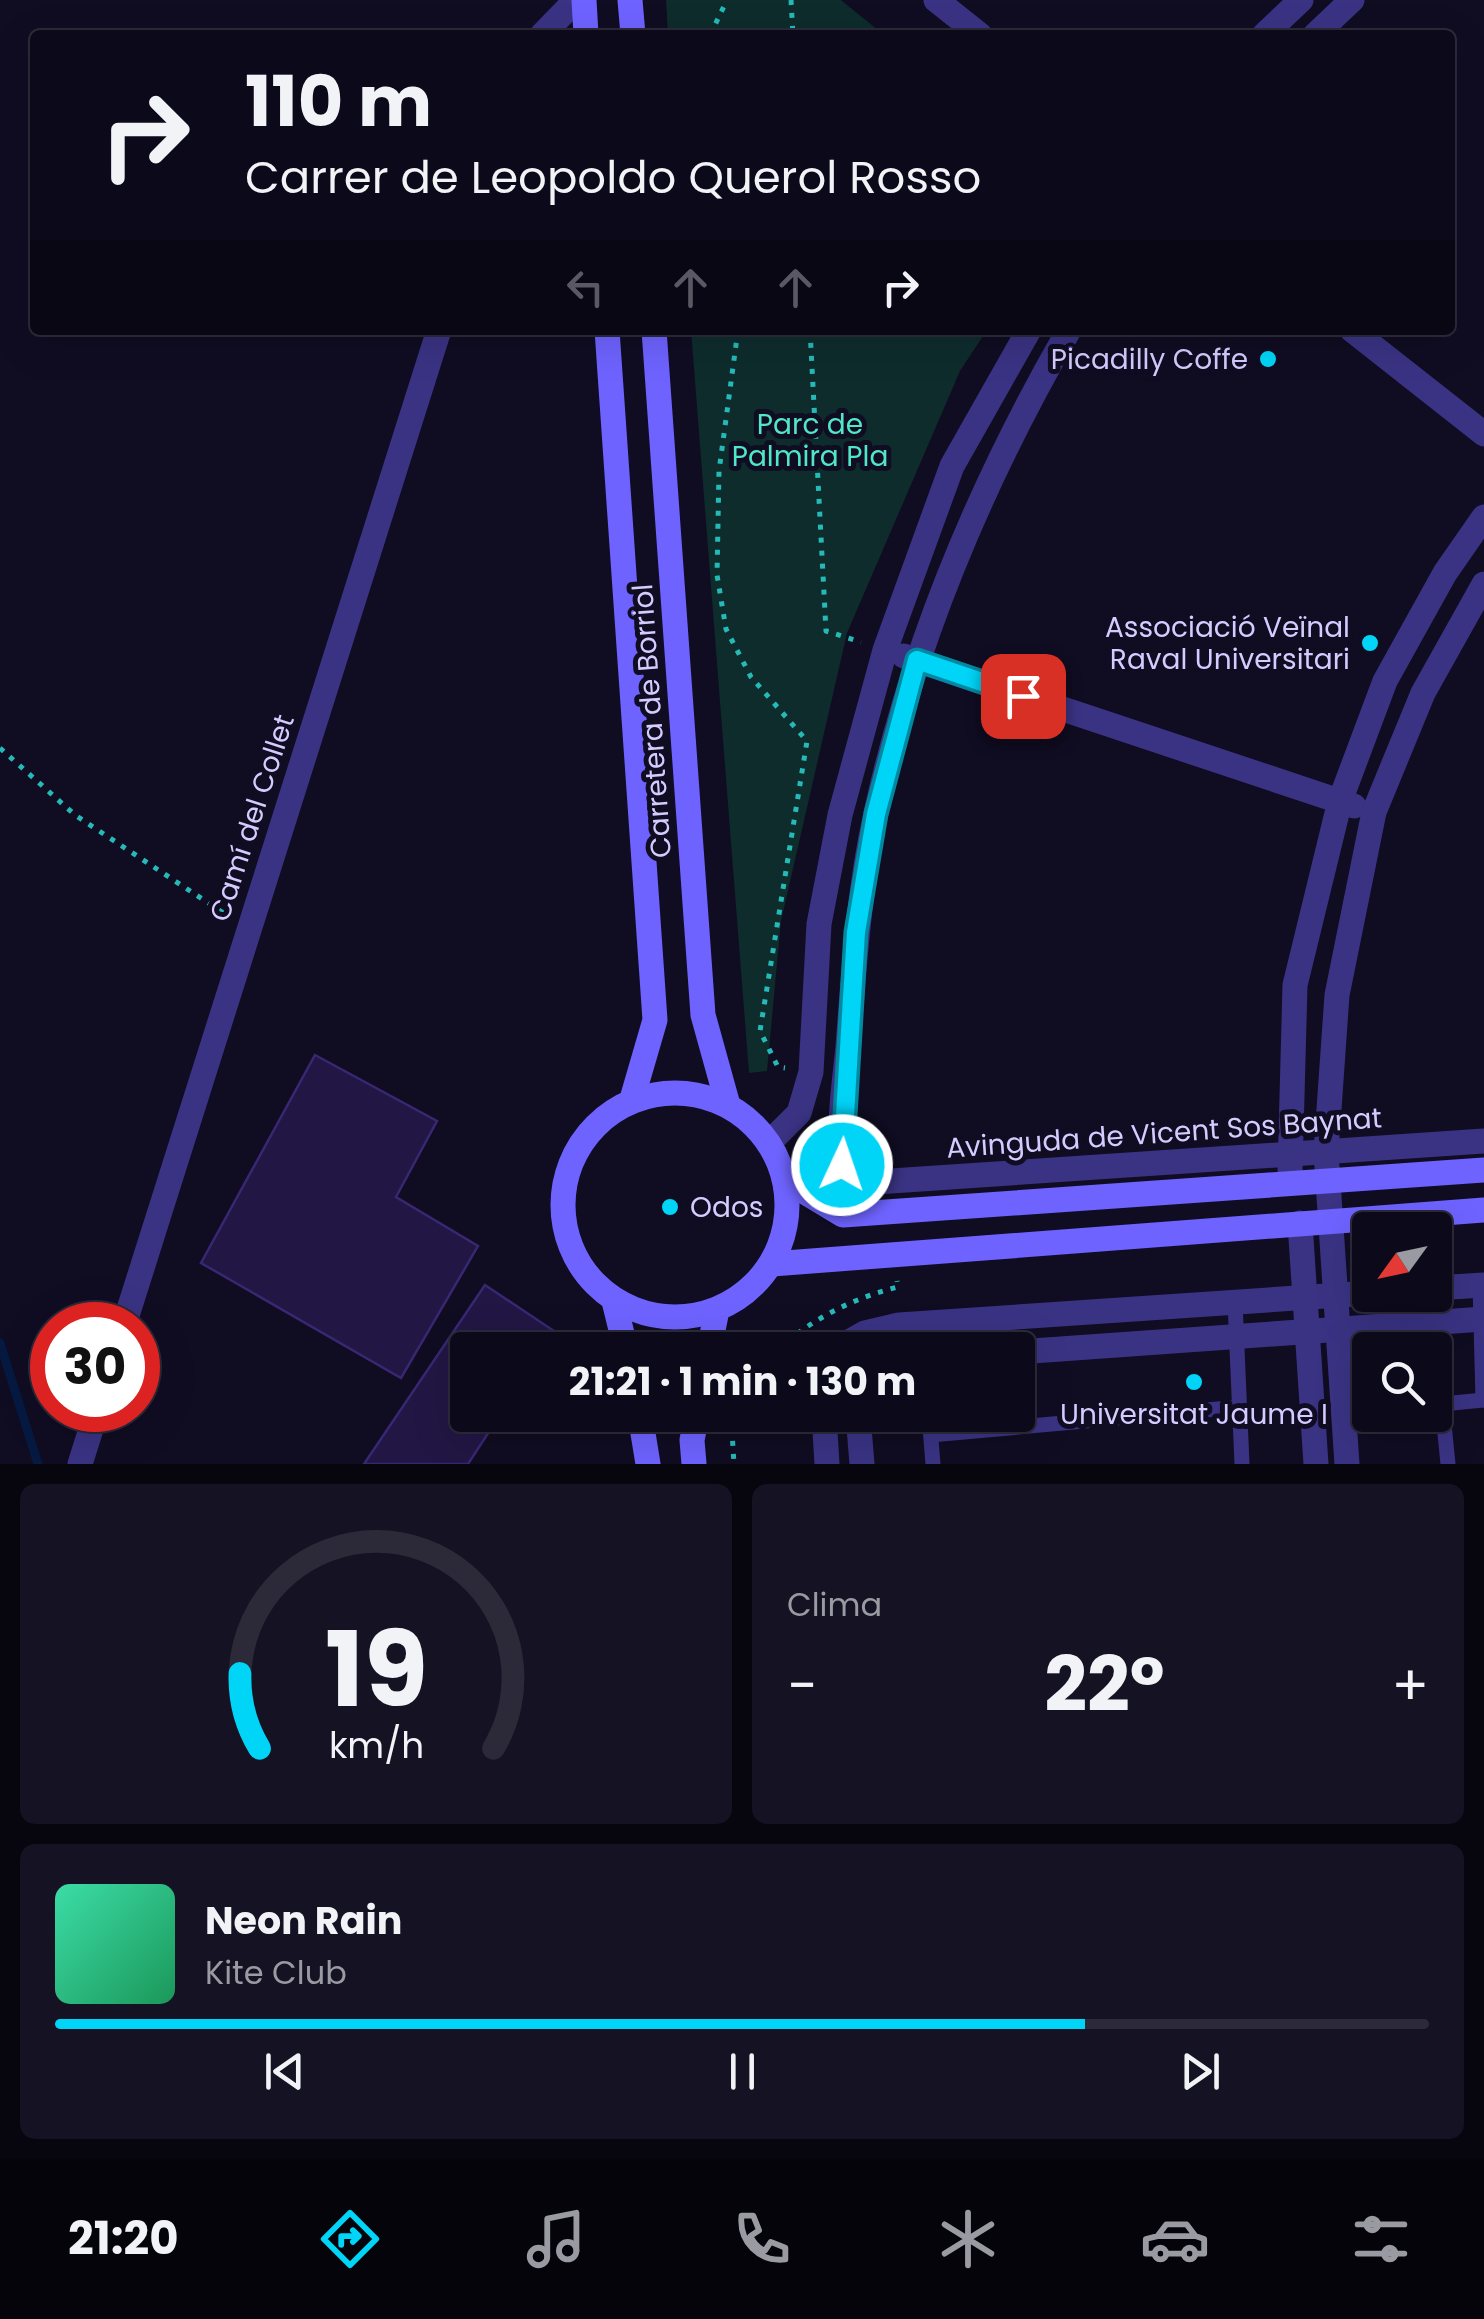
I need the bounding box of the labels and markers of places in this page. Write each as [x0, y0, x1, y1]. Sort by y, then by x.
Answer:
place label: Picadilly Coffe [1051, 340, 1248, 379]
marker: Picadilly Coffe [1257, 348, 1279, 370]
place label: Associació Veïnal Raval Universitari [1105, 608, 1350, 679]
marker: Associació Veïnal Raval Universitari [1359, 632, 1381, 654]
pin [981, 654, 1066, 739]
place label: Odos [690, 1188, 763, 1227]
marker: Odos [659, 1196, 681, 1218]
marker: Universitat Jaume I [1183, 1371, 1205, 1393]
place label: Universitat Jaume I [1060, 1395, 1328, 1434]

